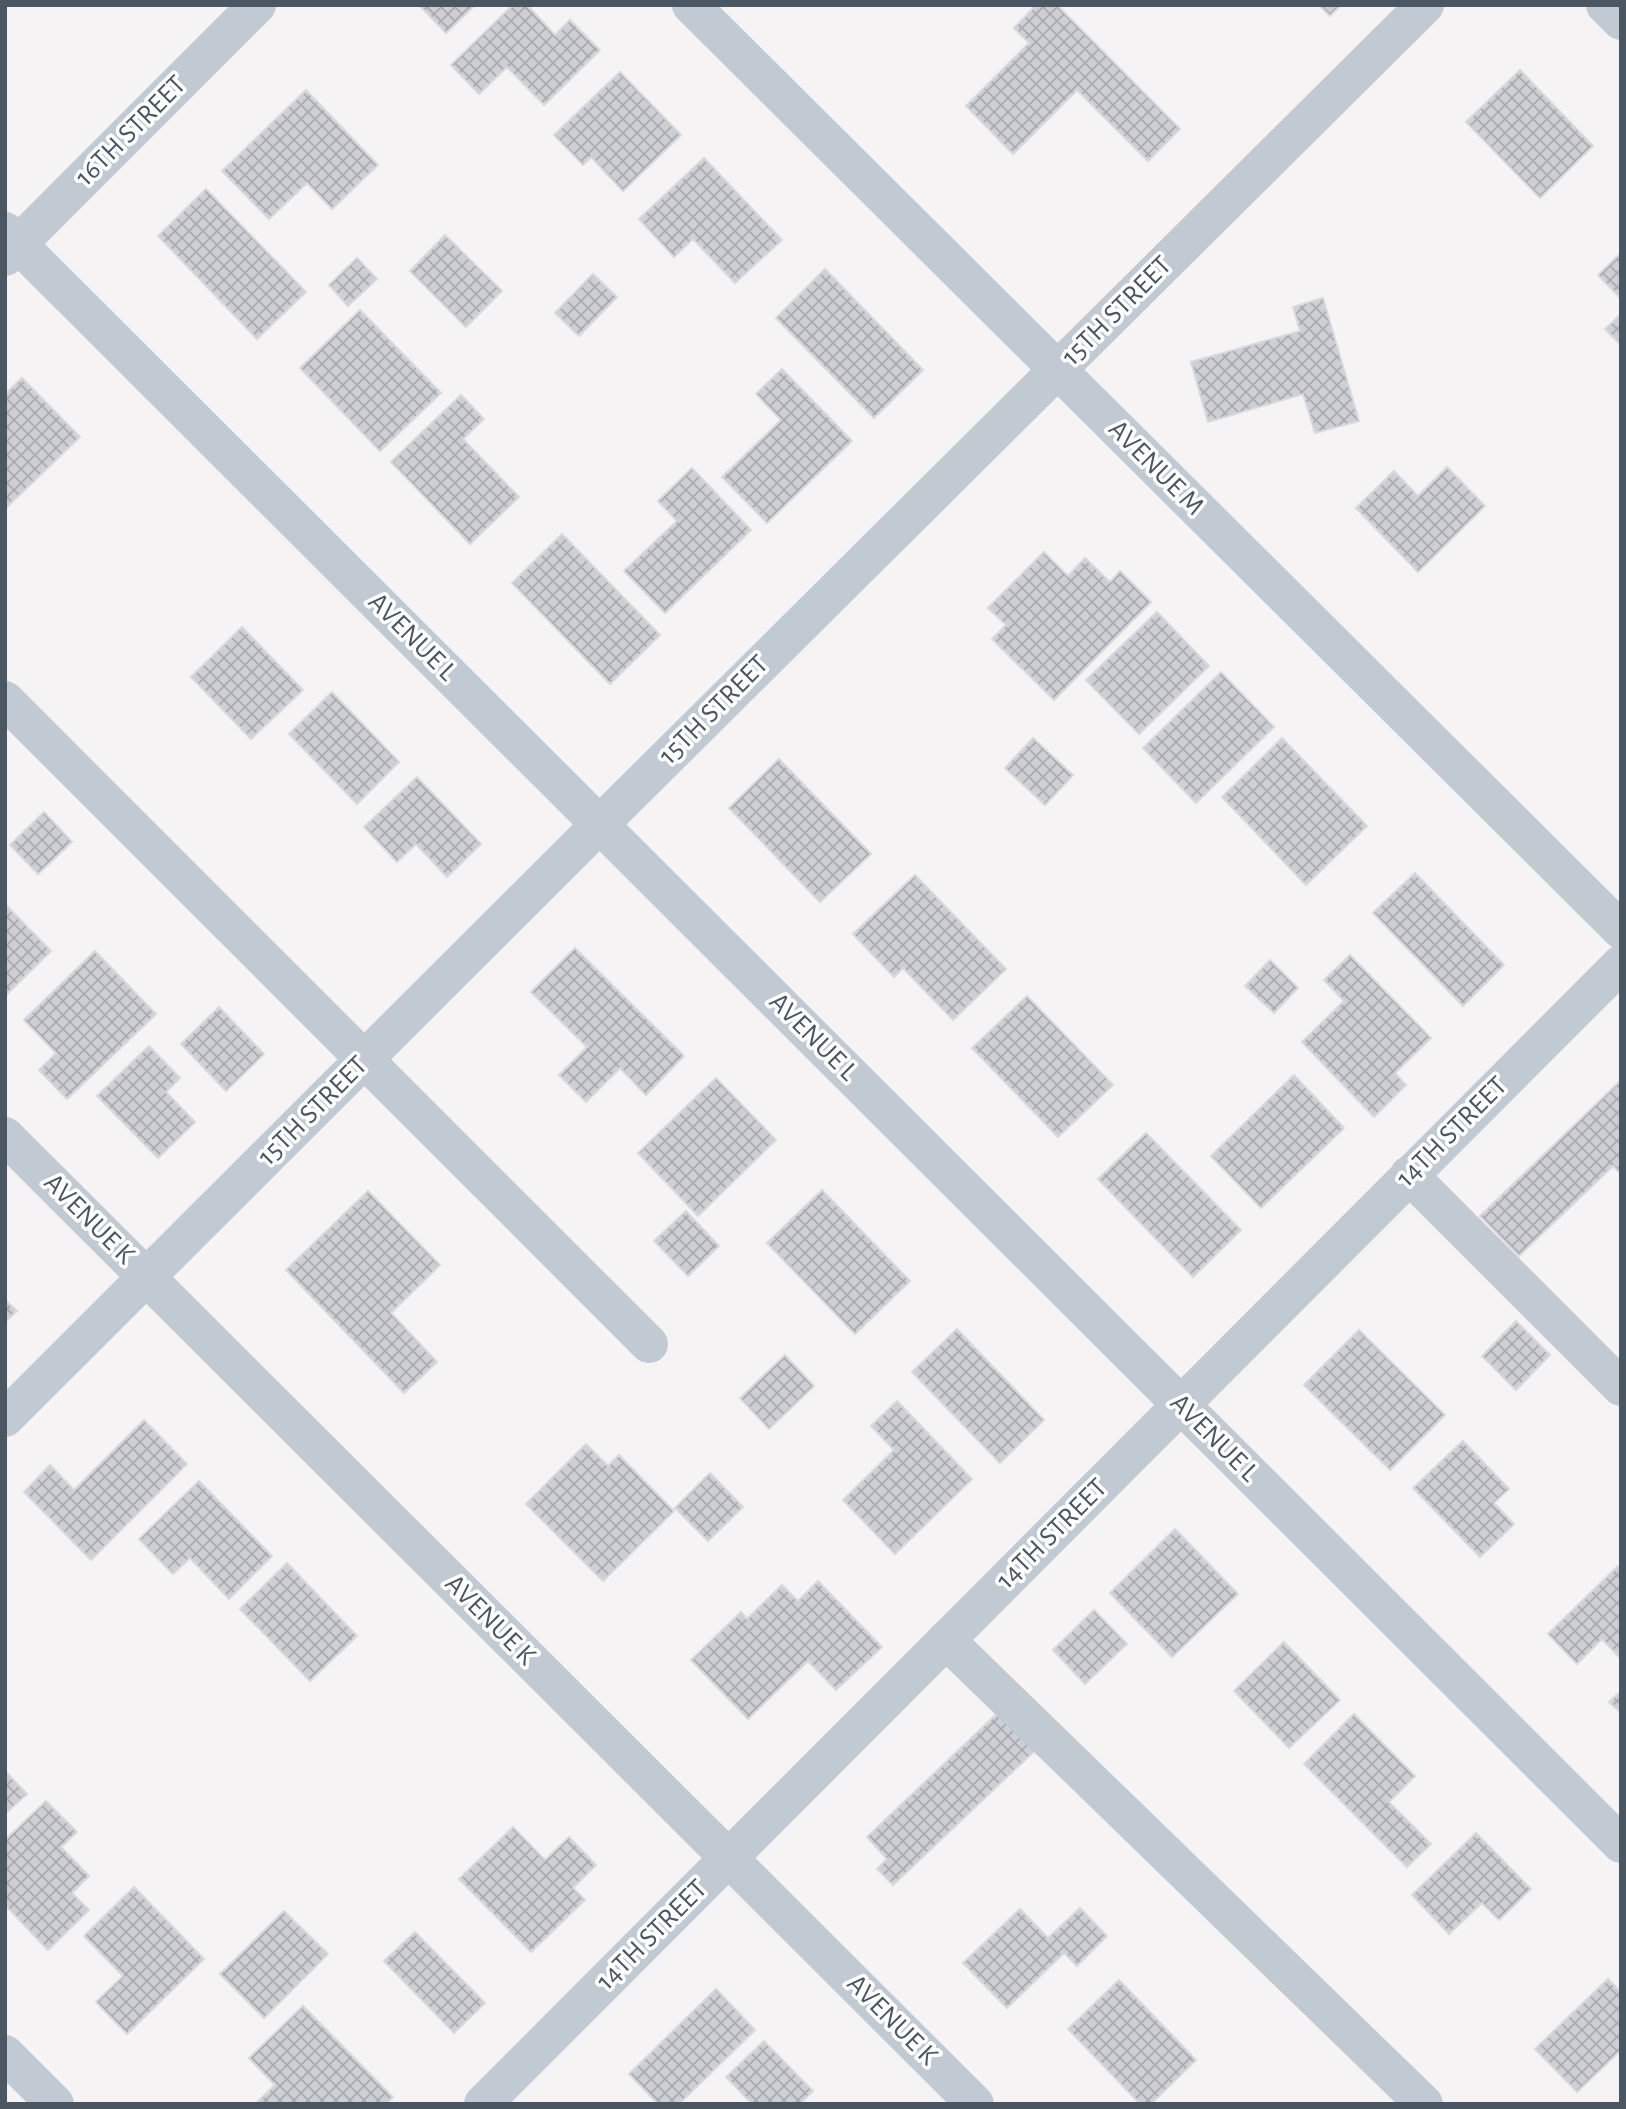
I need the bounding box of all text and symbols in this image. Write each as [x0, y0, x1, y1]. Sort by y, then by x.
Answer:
street label: 16TH STREET [71, 70, 192, 191]
street label: 15TH STREET [1057, 251, 1177, 371]
street label: AVENUE M [1103, 415, 1209, 521]
street label: AVENUE L [363, 588, 461, 686]
street label: 15TH STREET [654, 650, 774, 770]
street label: AVENUE L [764, 988, 862, 1086]
street label: 15TH STREET [253, 1051, 373, 1171]
street label: 14TH STREET [1391, 1071, 1513, 1193]
street label: AVENUE K [38, 1168, 140, 1270]
street label: AVENUE L [1165, 1389, 1263, 1487]
street label: 14TH STREET [991, 1473, 1113, 1595]
street label: AVENUE K [439, 1569, 541, 1671]
street label: 14TH STREET [591, 1874, 713, 1996]
street label: AVENUE K [841, 1969, 943, 2071]

